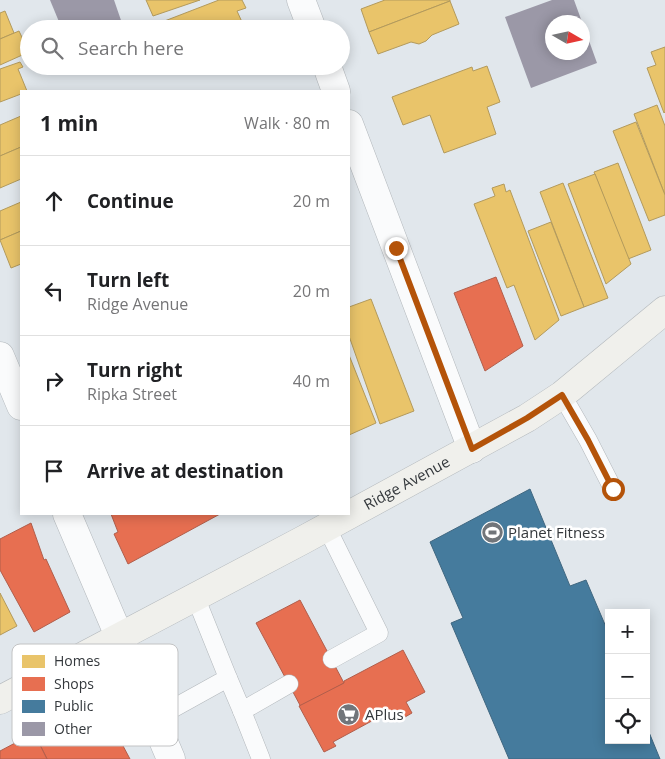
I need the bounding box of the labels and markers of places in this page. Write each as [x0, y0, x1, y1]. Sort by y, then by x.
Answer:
sports icon: Planet Fitness [480, 521, 504, 545]
place label: Planet Fitness [508, 522, 605, 542]
supermarket icon: APlus [337, 703, 361, 727]
place label: APlus [365, 704, 404, 724]

